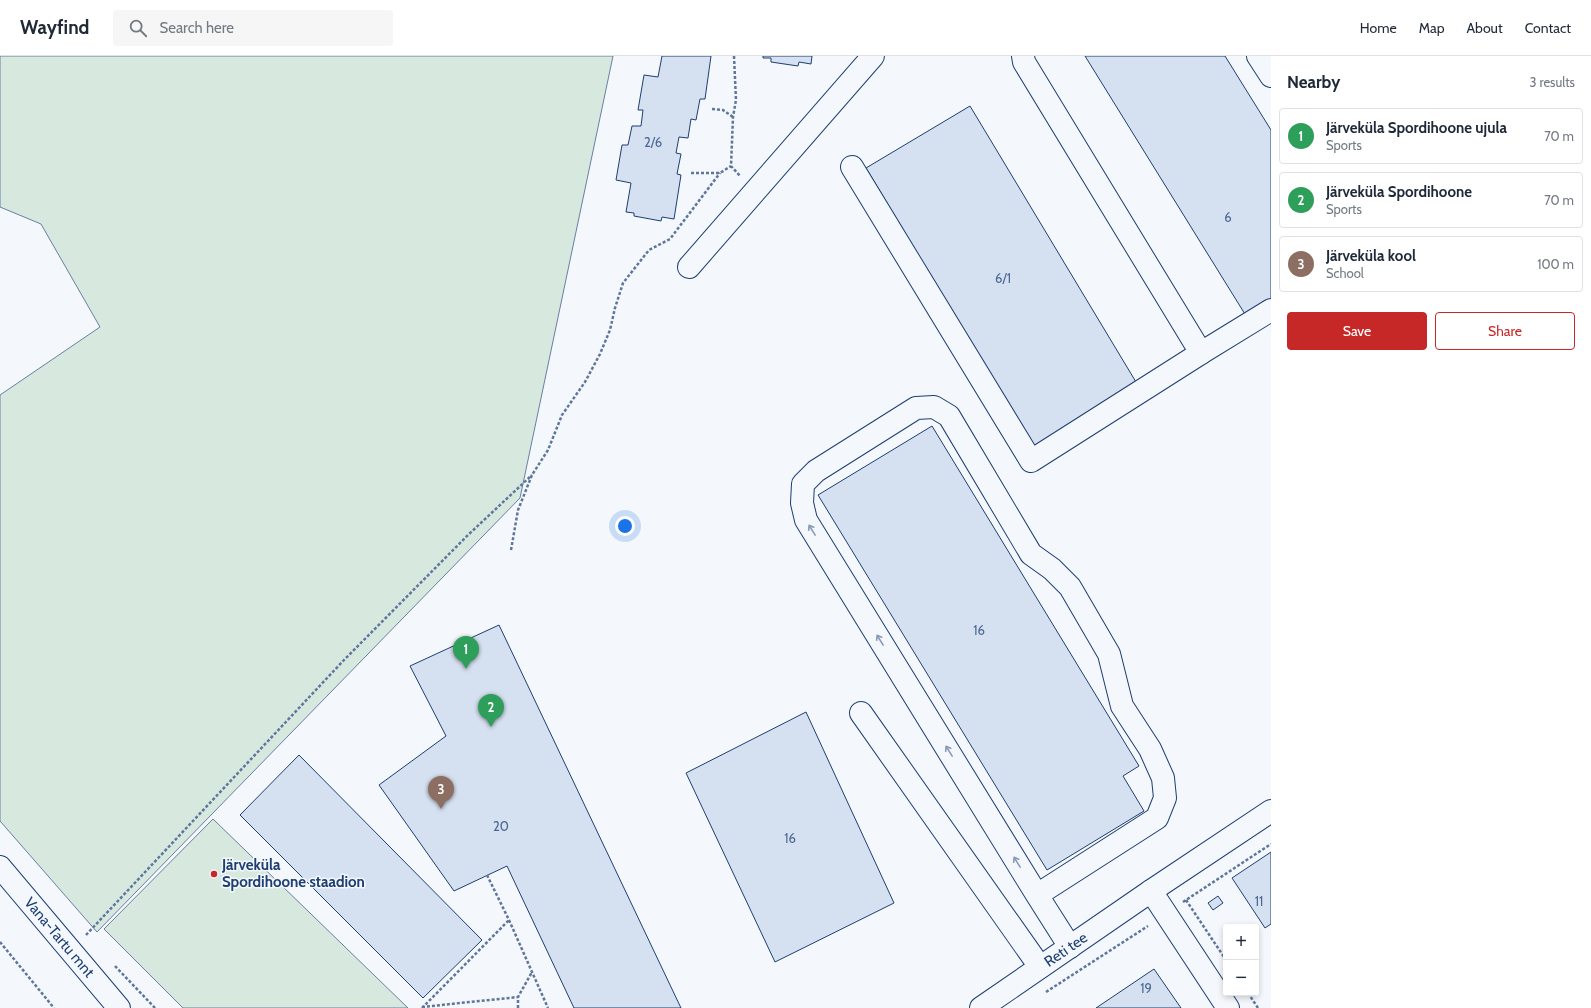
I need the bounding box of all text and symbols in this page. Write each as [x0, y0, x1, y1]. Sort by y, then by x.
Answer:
search box [113, 10, 393, 46]
text: Wayfind [20, 16, 89, 39]
icon: search [127, 17, 149, 39]
text: Search here [159, 19, 234, 37]
text: Home [1360, 19, 1397, 37]
text: Map [1419, 19, 1444, 37]
text: About [1466, 19, 1503, 37]
text: Contact [1525, 19, 1571, 37]
text: Nearby [1287, 72, 1340, 92]
text: 3 results [1529, 74, 1575, 90]
text: Järveküla Spordihoone ujula [1326, 119, 1507, 137]
text: 1 [1299, 128, 1303, 144]
text: 70 m [1544, 128, 1574, 144]
house number: 2/6 [644, 134, 662, 150]
text: Sports [1326, 137, 1362, 153]
text: Järveküla Spordihoone [1326, 183, 1472, 201]
text: 2 [1298, 192, 1304, 208]
text: 70 m [1544, 192, 1574, 208]
text: Sports [1326, 201, 1362, 217]
house number: 6 [1224, 209, 1232, 225]
text: Järveküla kool [1326, 247, 1416, 265]
text: 3 [1297, 256, 1305, 272]
text: 100 m [1537, 256, 1574, 272]
text: School [1326, 265, 1364, 281]
house number: 6/1 [995, 270, 1011, 286]
button: Save [1287, 312, 1427, 350]
button: Share [1435, 312, 1575, 350]
your location [615, 516, 635, 536]
one-way arrow [808, 525, 816, 536]
house number: 16 [973, 622, 985, 638]
one-way arrow [876, 634, 884, 646]
pin: 1 [453, 636, 479, 669]
pin: 2 [478, 694, 504, 727]
one-way arrow [944, 745, 952, 757]
pin: 3 [428, 776, 454, 809]
house number: 20 [493, 818, 509, 834]
house number: 16 [784, 830, 796, 846]
place label: Järveküla Spordihoone staadion [221, 856, 365, 891]
one-way arrow [1013, 857, 1021, 868]
marker: Järveküla Spordihoone staadion [209, 869, 219, 879]
house number: 11 [1255, 893, 1263, 909]
street label: Vana-Tartu mnt [21, 894, 98, 981]
map controls [1223, 924, 1259, 996]
button: + [1223, 924, 1259, 960]
street label: Reti tee [1041, 928, 1091, 971]
button: − [1223, 960, 1259, 996]
house number: 19 [1140, 980, 1152, 996]

